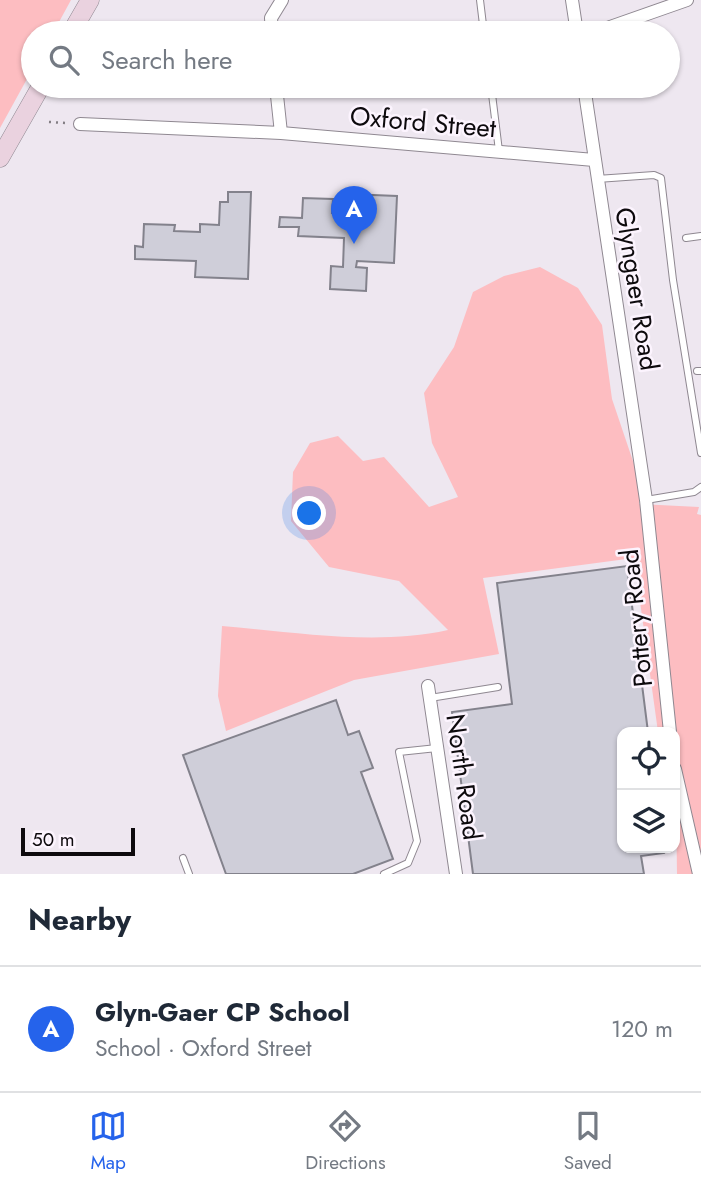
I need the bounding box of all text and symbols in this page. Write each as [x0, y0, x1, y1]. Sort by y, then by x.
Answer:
search box [21, 21, 680, 98]
icon: search [45, 41, 83, 79]
text: Search here [101, 41, 233, 79]
street label: Oxford Street [348, 97, 498, 147]
pin: A [331, 186, 377, 244]
street label: Glyngaer Road [605, 205, 669, 373]
your location [292, 496, 326, 530]
street label: Pottery Road [610, 547, 662, 689]
street label: North Road [436, 711, 492, 843]
map controls [617, 727, 680, 853]
button: locate [617, 727, 680, 790]
button: layers [617, 790, 680, 853]
scale bar [21, 825, 135, 857]
text: 50 m [32, 826, 75, 853]
text: Nearby [28, 898, 131, 941]
text: Glyn-Gaer CP School [95, 993, 350, 1031]
text: A [43, 1012, 59, 1046]
text: 120 m [611, 1012, 673, 1046]
text: School · Oxford Street [95, 1031, 312, 1065]
tab: Map [89, 1107, 127, 1176]
tab: Directions [305, 1107, 386, 1176]
tab: Saved [564, 1107, 612, 1176]

